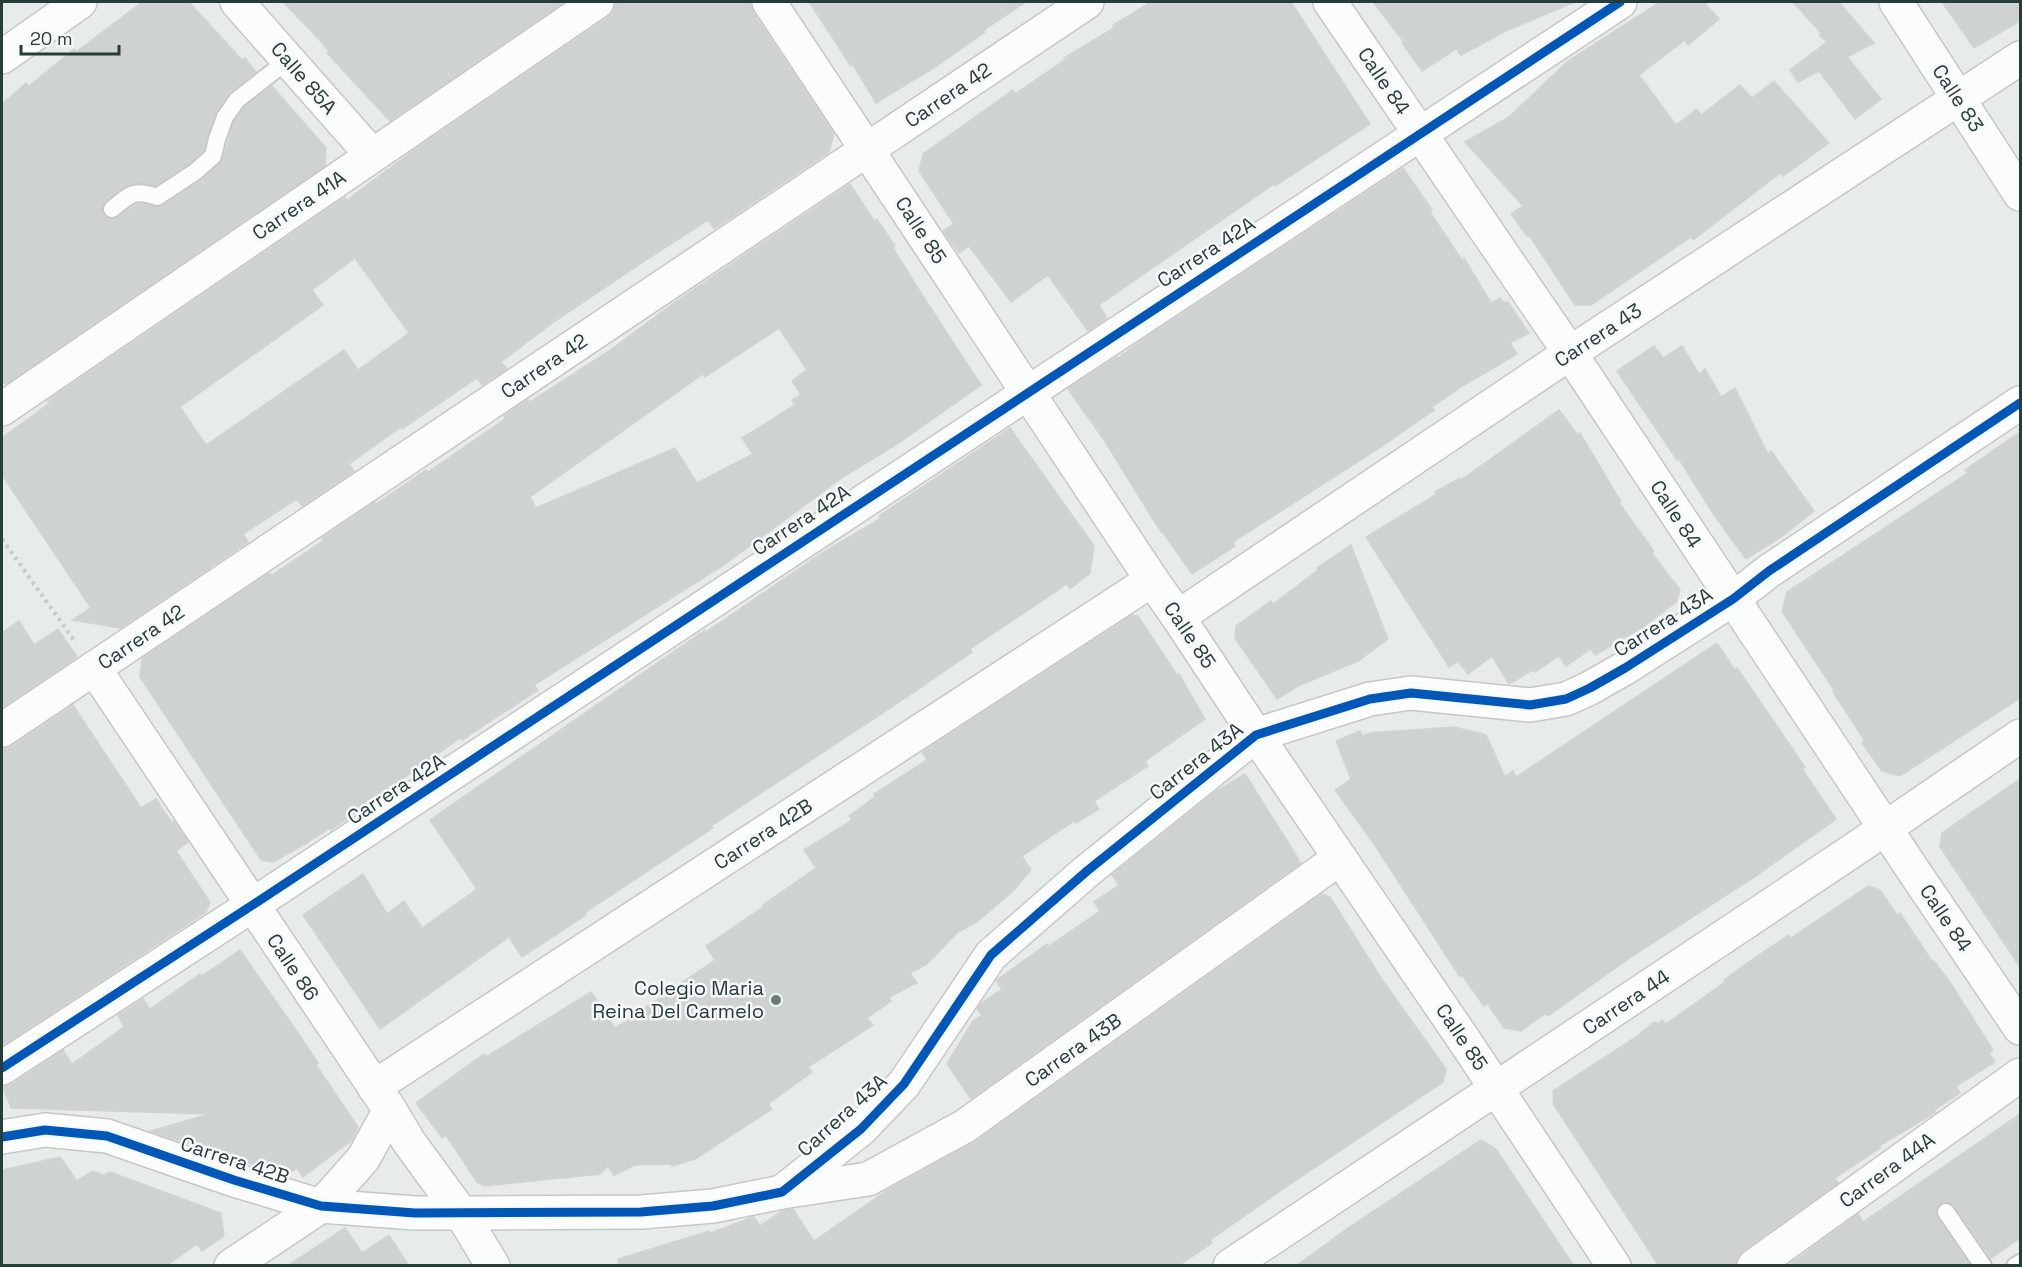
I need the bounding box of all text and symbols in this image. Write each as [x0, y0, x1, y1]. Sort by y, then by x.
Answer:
scale bar [21, 18, 118, 56]
text: 20 m [30, 27, 73, 50]
street label: Calle 85A [265, 36, 343, 120]
street label: Calle 84 [1352, 42, 1416, 120]
street label: Carrera 42 [900, 56, 996, 134]
street label: Calle 83 [1926, 59, 1990, 137]
street label: Carrera 41A [247, 164, 351, 246]
street label: Calle 85 [890, 191, 952, 269]
street label: Carrera 42A [1152, 210, 1260, 293]
street label: Carrera 43 [1549, 297, 1647, 373]
street label: Carrera 42 [496, 327, 592, 405]
street label: Calle 84 [1644, 475, 1708, 553]
street label: Carrera 42A [747, 478, 855, 561]
street label: Carrera 43A [1609, 581, 1718, 663]
street label: Calle 85 [1158, 596, 1222, 674]
street label: Carrera 42 [93, 598, 189, 676]
street label: Carrera 43A [1144, 716, 1248, 806]
street label: Carrera 42A [342, 747, 450, 830]
street label: Carrera 42B [709, 792, 817, 876]
street label: Calle 84 [1914, 879, 1978, 957]
street label: Calle 86 [261, 928, 325, 1006]
street label: Carrera 44 [1577, 963, 1675, 1041]
place label: Colegio Maria Reina Del Carmelo [592, 975, 764, 1024]
marker: Colegio Maria Reina Del Carmelo [769, 993, 783, 1007]
street label: Calle 85 [1430, 998, 1494, 1076]
street label: Carrera 43B [1019, 1007, 1127, 1093]
street label: Carrera 43A [792, 1068, 893, 1162]
street label: Carrera 44A [1834, 1126, 1940, 1214]
street label: Carrera 42B [177, 1130, 293, 1190]

